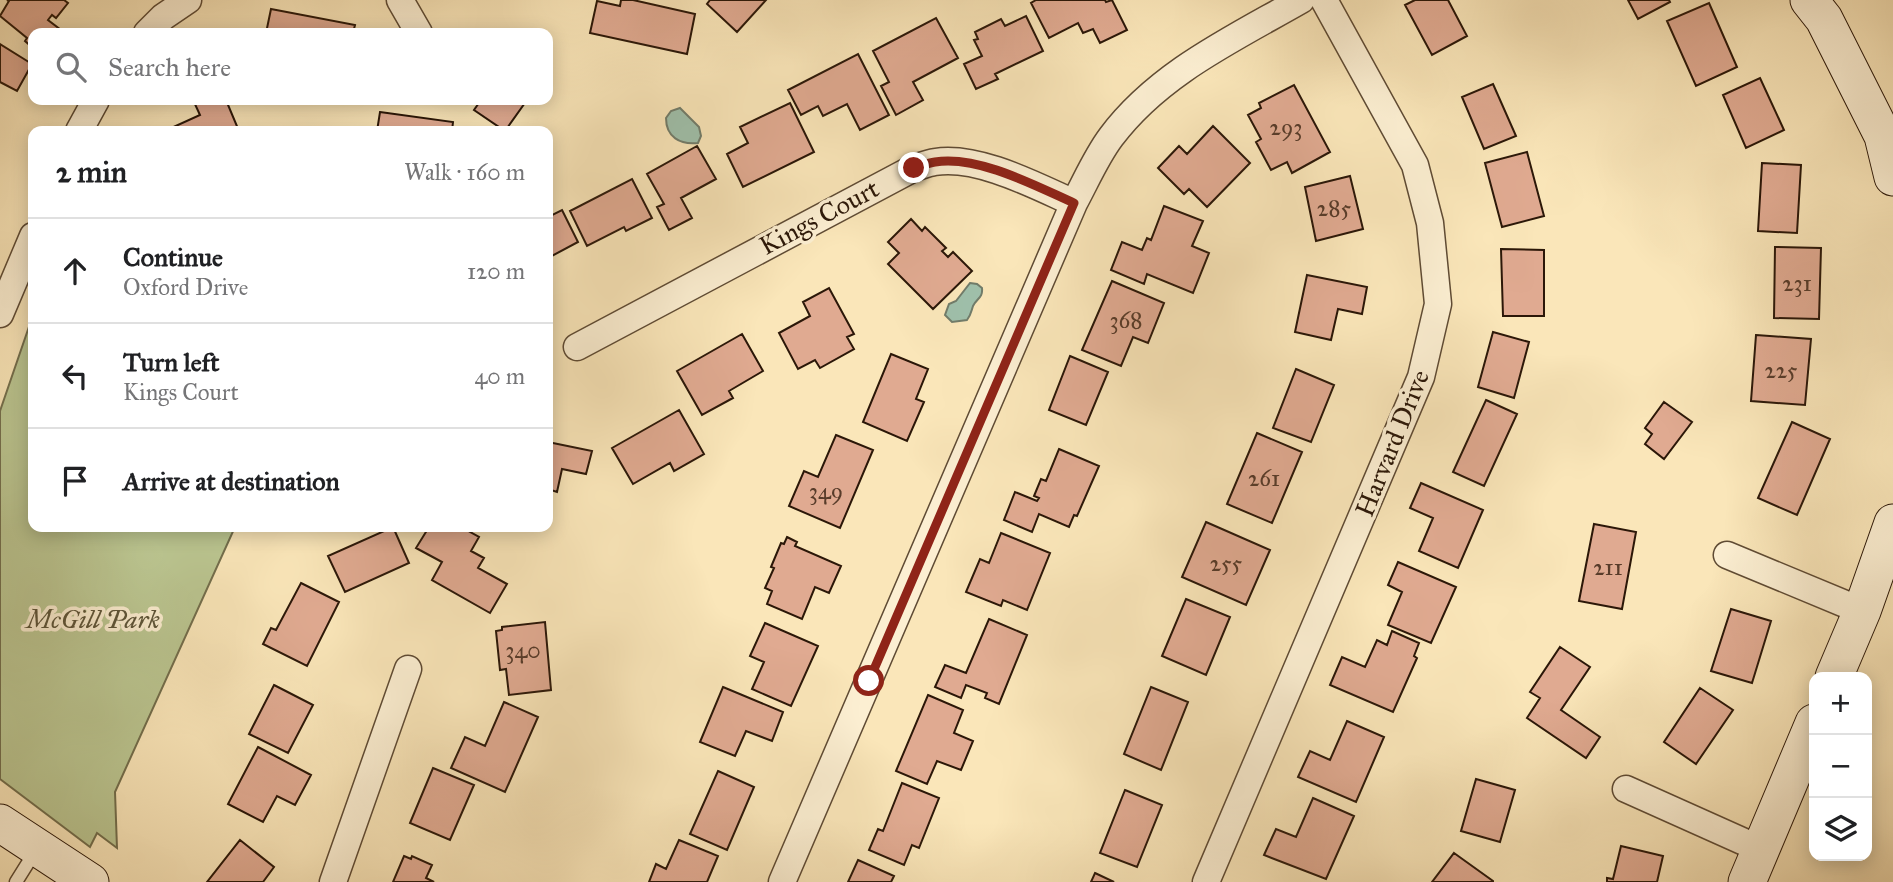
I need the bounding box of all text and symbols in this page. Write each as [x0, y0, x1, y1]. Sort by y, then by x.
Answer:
search box [28, 28, 553, 105]
icon: search [52, 48, 90, 86]
text: Search here [108, 51, 231, 83]
house number: 293 [1270, 113, 1302, 141]
route end [898, 152, 929, 183]
text: 2 min [56, 154, 127, 190]
text: Walk · 160 m [404, 158, 525, 186]
street label: Kings Court [754, 172, 884, 262]
house number: 285 [1317, 194, 1351, 222]
text: Continue [123, 241, 223, 273]
icon: ahead [56, 252, 94, 290]
text: 120 m [467, 257, 525, 285]
house number: 231 [1782, 269, 1812, 297]
text: Oxford Drive [123, 273, 248, 301]
house number: 368 [1109, 306, 1143, 334]
text: Turn left [123, 346, 219, 378]
house number: 225 [1764, 356, 1798, 384]
icon: left [56, 357, 94, 395]
text: 40 m [475, 362, 525, 390]
street label: Harvard Drive [1348, 365, 1436, 521]
text: Kings Court [123, 378, 239, 406]
icon: arrive [56, 462, 94, 500]
house number: 261 [1248, 464, 1280, 492]
text: Arrive at destination [123, 465, 340, 497]
house number: 349 [809, 477, 843, 505]
house number: 255 [1210, 549, 1243, 577]
house number: 211 [1593, 553, 1623, 581]
park label: McGill Park [23, 603, 160, 635]
house number: 340 [505, 636, 541, 664]
route start [853, 665, 884, 696]
map controls [1809, 672, 1872, 861]
button: + [1809, 672, 1872, 735]
button: − [1809, 735, 1872, 798]
button: layers [1809, 798, 1872, 861]

